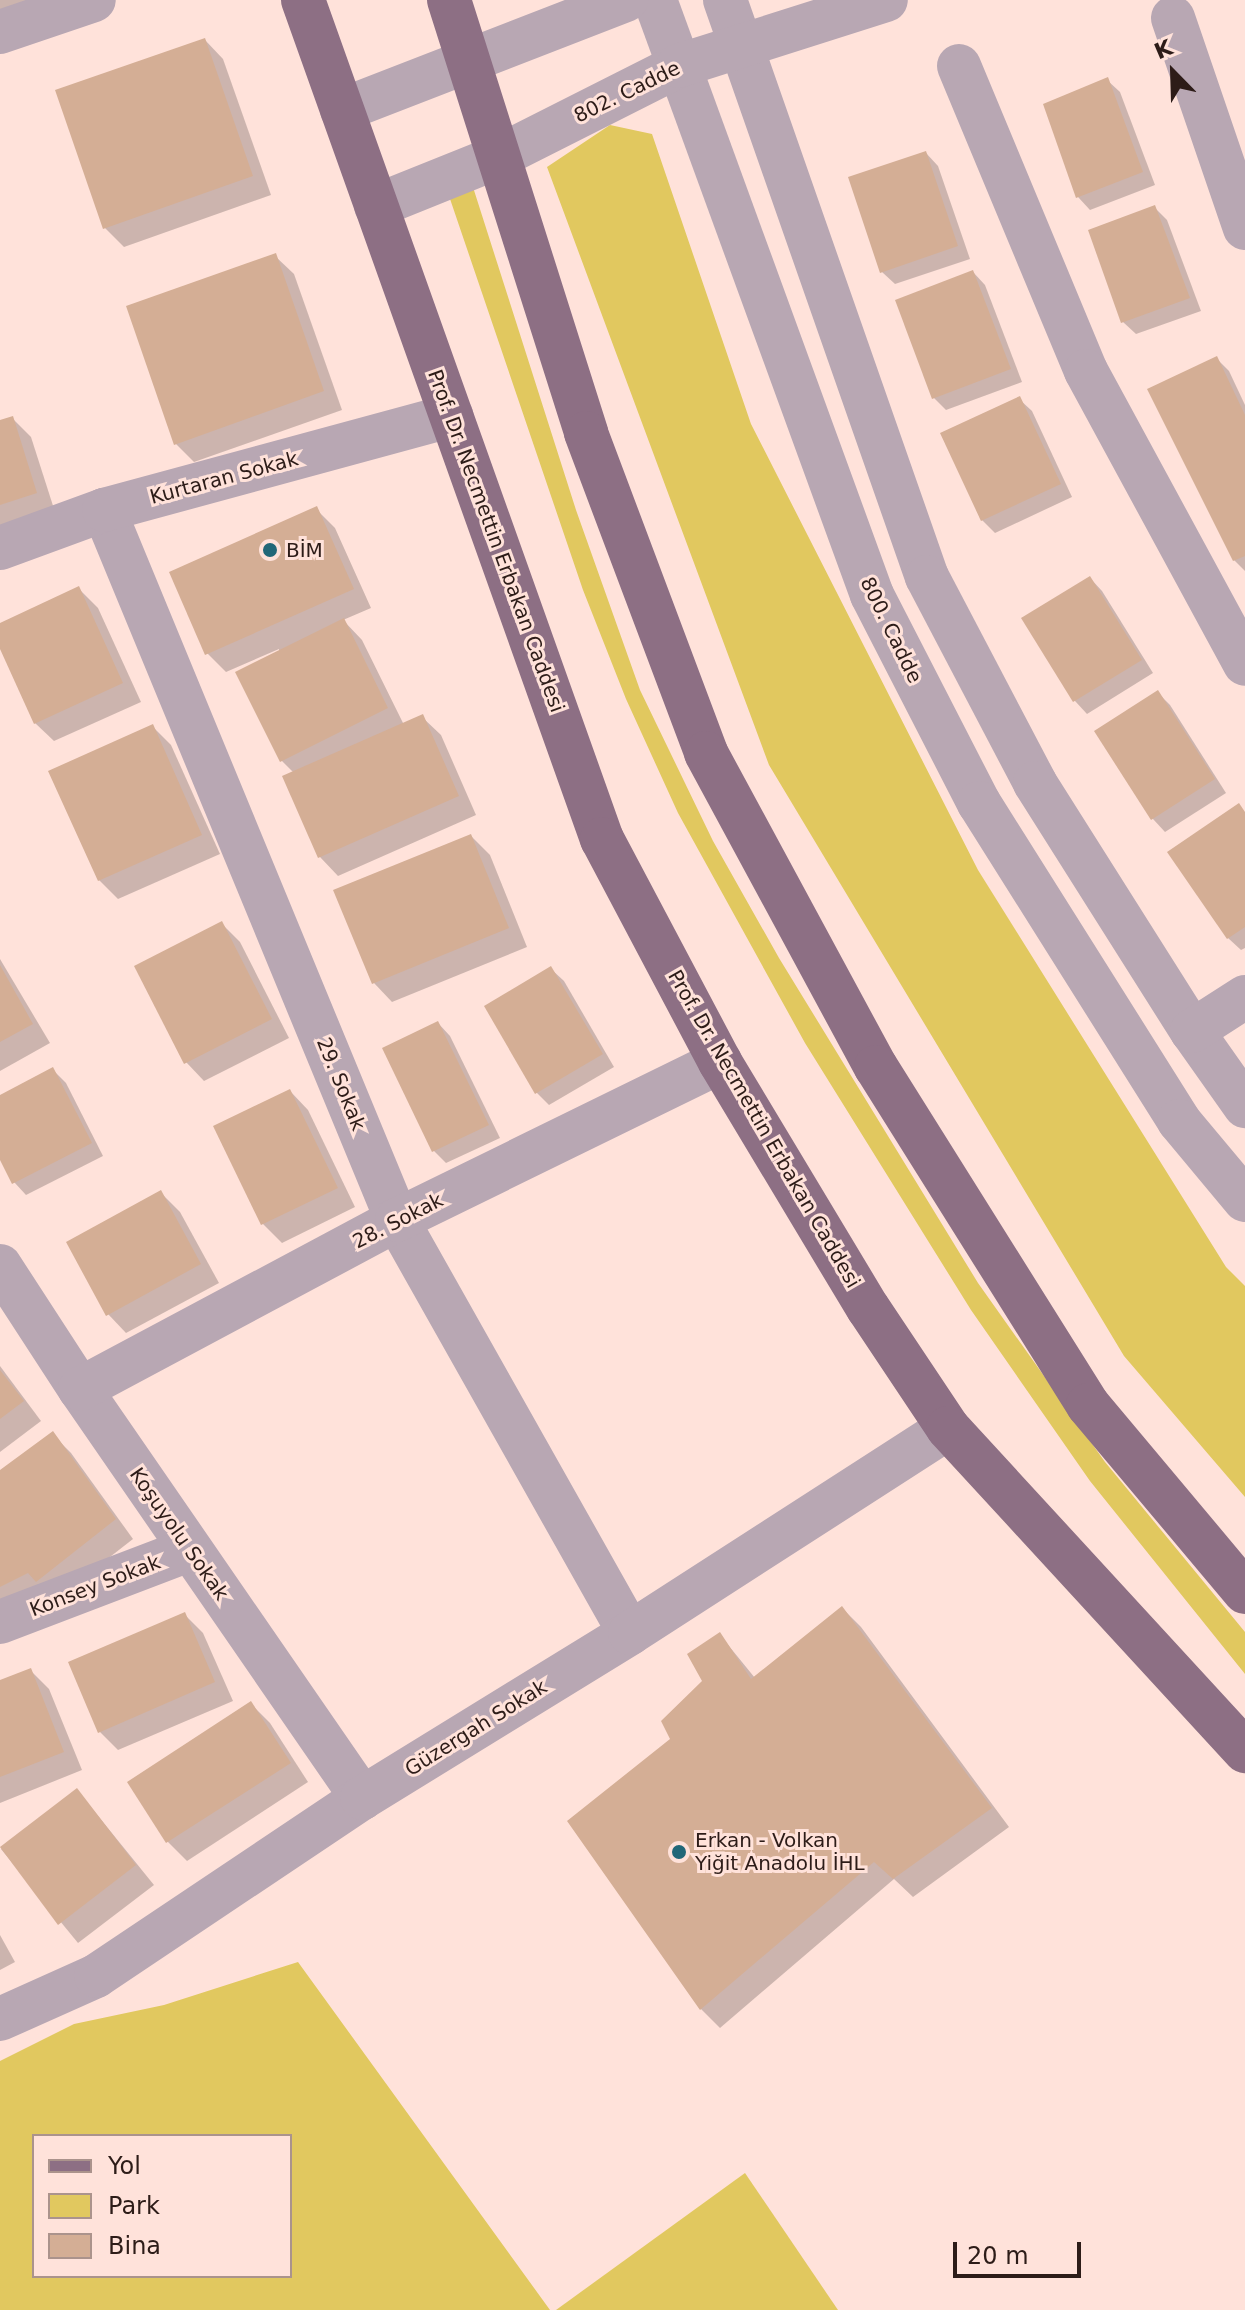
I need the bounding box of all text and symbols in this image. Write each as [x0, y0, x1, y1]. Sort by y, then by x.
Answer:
north arrow [1133, 32, 1213, 112]
text: K [1151, 35, 1176, 64]
street label: 802. Cadde [570, 56, 684, 128]
street label: Prof. Dr. Necmettin Erbakan Caddesi [423, 366, 569, 716]
street label: Kurtaran Sokak [147, 447, 301, 509]
place label: BİM [286, 538, 323, 562]
marker: BİM [261, 541, 279, 559]
street label: 800. Cadde [855, 573, 927, 687]
street label: Prof. Dr. Necmettin Erbakan Caddesi [663, 966, 865, 1292]
street label: 29. Sokak [311, 1034, 371, 1134]
street label: 28. Sokak [349, 1188, 447, 1254]
street label: Koşuyolu Sokak [124, 1463, 234, 1605]
street label: Konsey Sokak [26, 1550, 164, 1622]
street label: Güzergah Sokak [401, 1675, 551, 1781]
place label: Erkan - Volkan Yiğit Anadolu İHL [695, 1828, 865, 1875]
marker: Erkan - Volkan Yiğit Anadolu İHL [670, 1843, 688, 1861]
legend [32, 2134, 292, 2278]
text: Yol [108, 2152, 141, 2180]
text: Park [108, 2192, 160, 2220]
scale bar [957, 2226, 1085, 2276]
text: Bina [108, 2232, 161, 2260]
text: 20 m [967, 2242, 1029, 2270]

